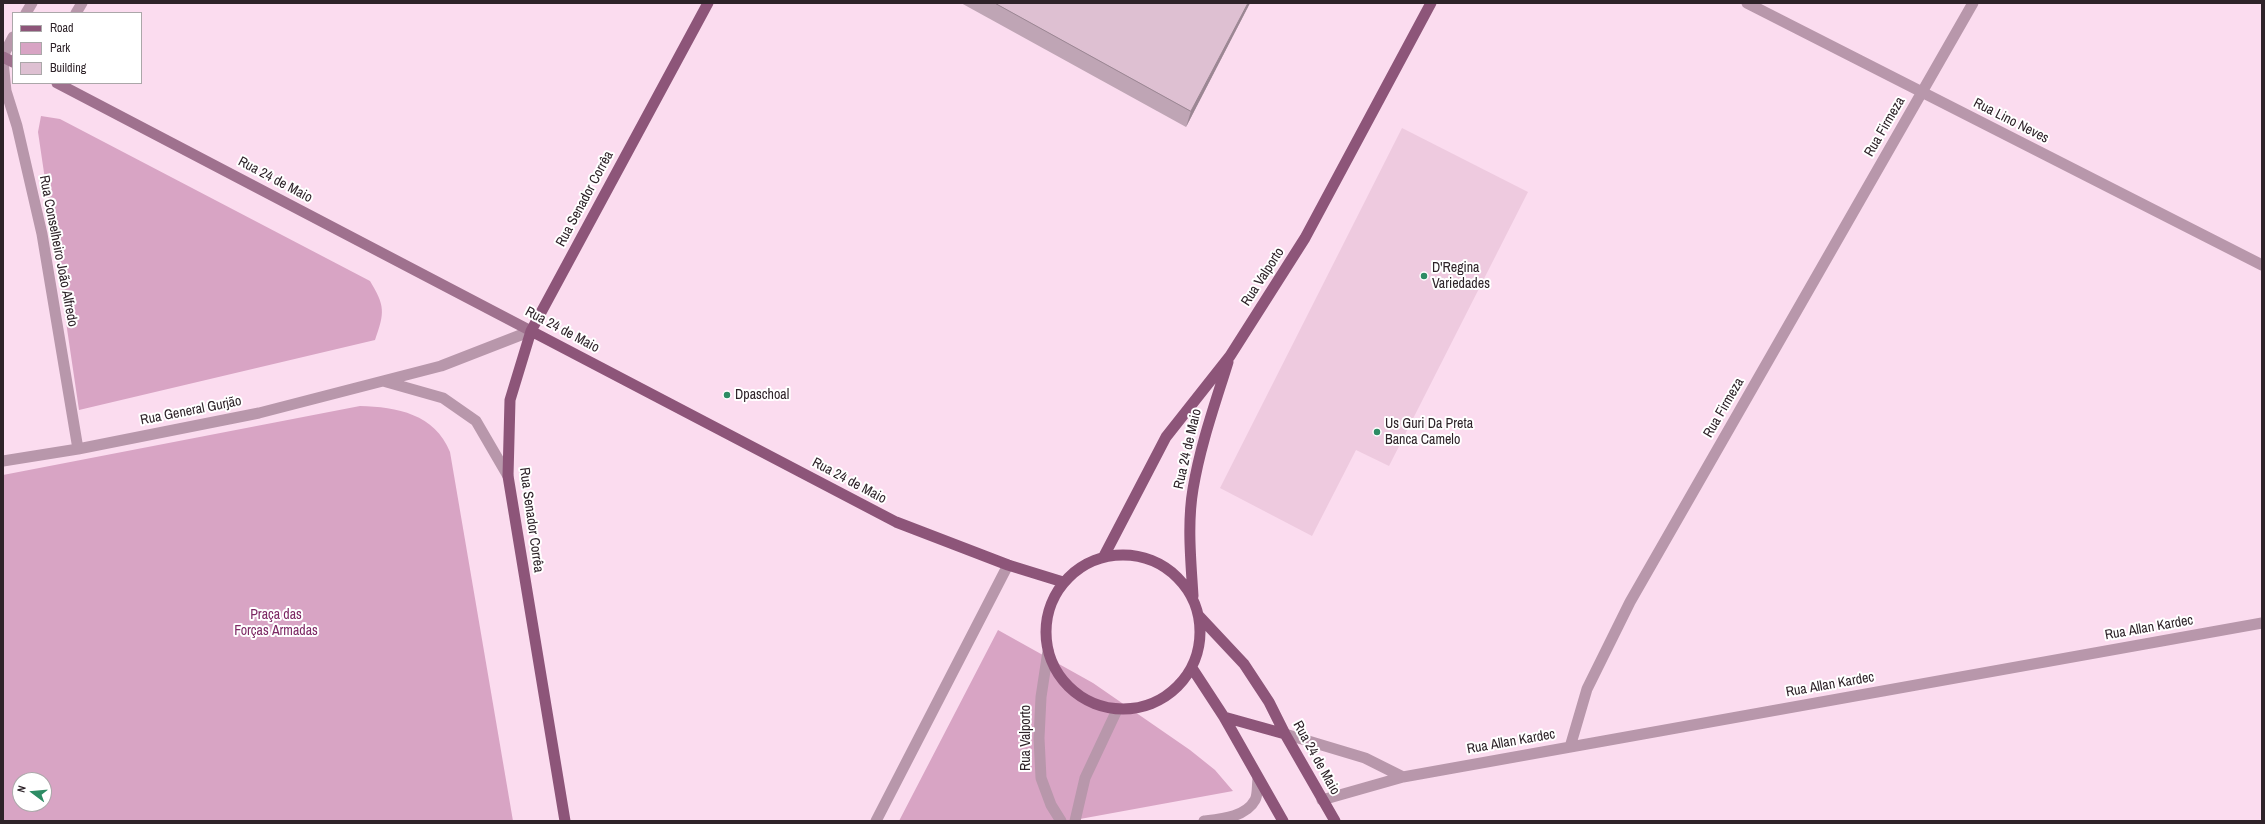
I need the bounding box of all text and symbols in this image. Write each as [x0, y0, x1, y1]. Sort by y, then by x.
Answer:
legend [12, 12, 142, 84]
text: Road [50, 20, 74, 36]
text: Park [50, 40, 70, 56]
text: Building [50, 60, 86, 76]
street label: Rua Firmeza [1861, 94, 1909, 160]
street label: Rua Lino Neves [1971, 95, 2051, 147]
street label: Rua Senador Corrêa [553, 148, 617, 250]
street label: Rua 24 de Maio [235, 153, 315, 207]
street label: Rua Conselheiro João Alfredo [35, 174, 81, 328]
street label: Rua Valporto [1238, 245, 1288, 309]
place label: D'Regina Variedades [1432, 260, 1490, 292]
marker: D'Regina Variedades [1419, 271, 1429, 281]
street label: Rua 24 de Maio [522, 303, 602, 357]
street label: Rua Firmeza [1700, 375, 1748, 441]
place label: Dpaschoal [735, 387, 789, 403]
marker: Dpaschoal [722, 390, 732, 400]
street label: Rua General Gurjão [139, 393, 243, 429]
street label: Rua 24 de Maio [1171, 407, 1205, 491]
place label: Us Guri Da Preta Banca Camelo [1385, 416, 1473, 448]
marker: Us Guri Da Preta Banca Camelo [1372, 427, 1382, 437]
street label: Rua 24 de Maio [809, 454, 889, 508]
street label: Rua Senador Corrêa [515, 466, 547, 574]
park label: Praça das Forças Armadas [234, 607, 318, 640]
street label: Rua Allan Kardec [2104, 612, 2194, 644]
street label: Rua Allan Kardec [1785, 669, 1875, 701]
street label: Rua Valporto [1018, 705, 1034, 771]
street label: Rua 24 de Maio [1289, 718, 1343, 798]
street label: Rua Allan Kardec [1466, 726, 1556, 758]
north arrow [12, 772, 52, 812]
text: N [14, 784, 29, 794]

